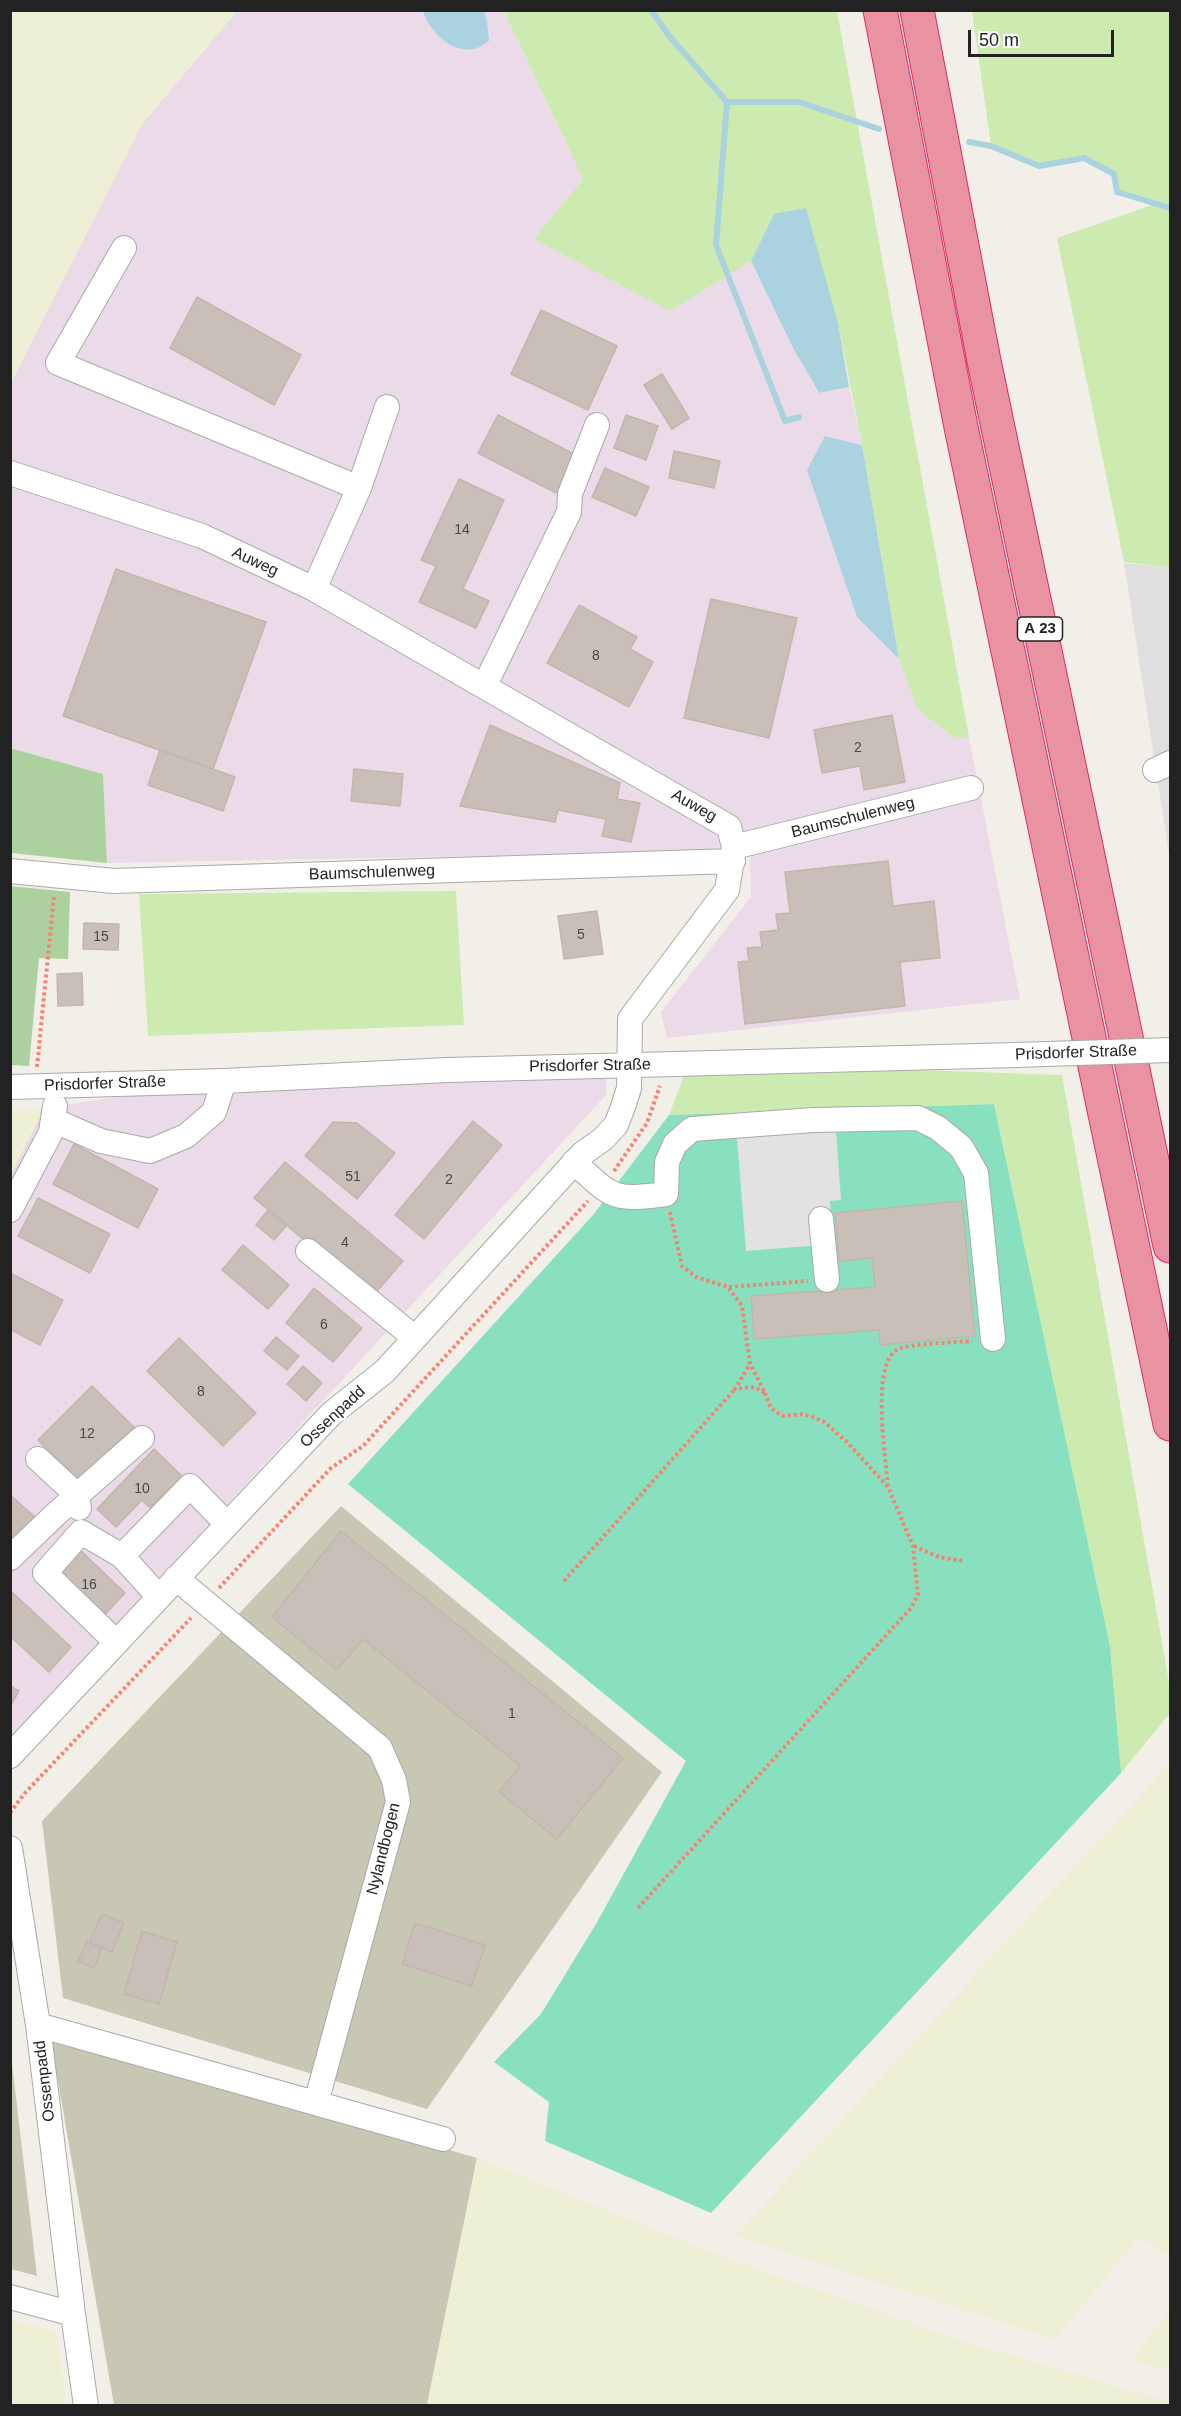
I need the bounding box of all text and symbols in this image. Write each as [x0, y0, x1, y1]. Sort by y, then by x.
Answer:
scale bar [971, 18, 1116, 56]
text: 50 m [979, 30, 1019, 50]
house number: 14 [454, 522, 470, 538]
street label: Auweg [229, 543, 281, 581]
road number: A 23 [1018, 617, 1062, 641]
house number: 8 [592, 648, 600, 664]
house number: 2 [854, 740, 862, 756]
street label: Auweg [668, 785, 720, 827]
street label: Baumschulenweg [789, 793, 917, 843]
street label: Baumschulenweg [309, 861, 435, 885]
house number: 5 [577, 927, 585, 943]
house number: 15 [93, 929, 109, 945]
street label: Prisdorfer Straße [1015, 1041, 1137, 1065]
street label: Prisdorfer Straße [529, 1055, 651, 1077]
street label: Prisdorfer Straße [44, 1072, 166, 1096]
house number: 51 [345, 1169, 361, 1185]
house number: 2 [445, 1172, 453, 1188]
house number: 4 [341, 1235, 349, 1251]
house number: 6 [320, 1317, 328, 1333]
street label: Ossenpadd [297, 1382, 369, 1452]
house number: 8 [197, 1384, 205, 1400]
house number: 12 [79, 1426, 95, 1442]
house number: 10 [134, 1481, 150, 1497]
house number: 16 [81, 1577, 97, 1593]
house number: 1 [508, 1706, 516, 1722]
street label: Nylandbogen [363, 1801, 405, 1897]
street label: Ossenpadd [30, 2039, 60, 2123]

